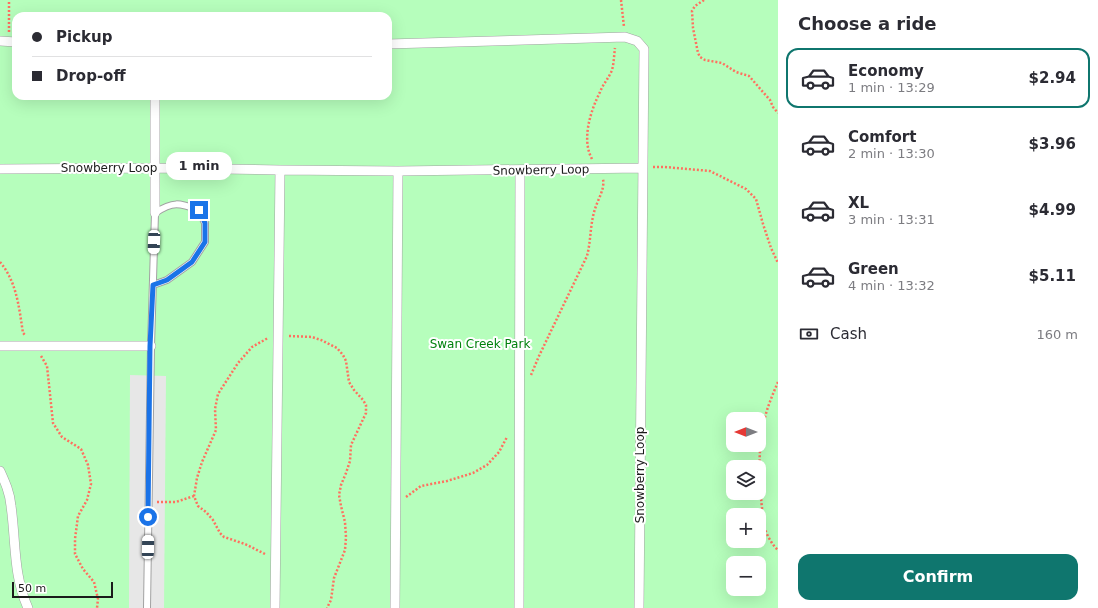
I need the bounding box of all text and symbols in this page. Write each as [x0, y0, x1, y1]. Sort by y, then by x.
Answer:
text: Choose a ride [798, 13, 937, 34]
text: Pickup [56, 28, 112, 46]
icon: car [800, 60, 836, 96]
text: Economy [848, 62, 924, 80]
text: Drop-off [56, 67, 126, 85]
text: $2.94 [1029, 69, 1076, 87]
text: 1 min · 13:29 [848, 80, 935, 95]
icon: car [800, 126, 836, 162]
text: Comfort [848, 128, 916, 146]
text: $3.96 [1029, 135, 1076, 153]
text: 2 min · 13:30 [848, 146, 935, 161]
callout: 1 min [166, 152, 232, 180]
text: 1 min [179, 158, 219, 173]
street label: Snowberry Loop [61, 161, 157, 175]
street label: Snowberry Loop [493, 162, 589, 178]
icon: car [800, 192, 836, 228]
text: XL [848, 194, 869, 212]
route end [190, 201, 208, 219]
text: $4.99 [1029, 201, 1076, 219]
text: 3 min · 13:31 [848, 212, 935, 227]
car [148, 230, 160, 254]
icon: car [800, 258, 836, 294]
text: Green [848, 260, 899, 278]
text: $5.11 [1029, 267, 1076, 285]
text: 4 min · 13:32 [848, 278, 935, 293]
icon: cash [798, 323, 820, 345]
text: Cash [830, 325, 867, 343]
text: 160 m [1036, 327, 1078, 342]
park label: Swan Creek Park [430, 337, 530, 351]
north arrow [726, 412, 766, 452]
map controls [726, 412, 766, 596]
street label: Snowberry Loop [633, 427, 647, 523]
button: layers [726, 460, 766, 500]
route start [139, 508, 157, 526]
button: + [726, 508, 766, 548]
car [142, 535, 154, 559]
button: Confirm [798, 554, 1078, 600]
button: − [726, 556, 766, 596]
scale bar [12, 580, 113, 599]
text: 50 m [18, 582, 46, 595]

